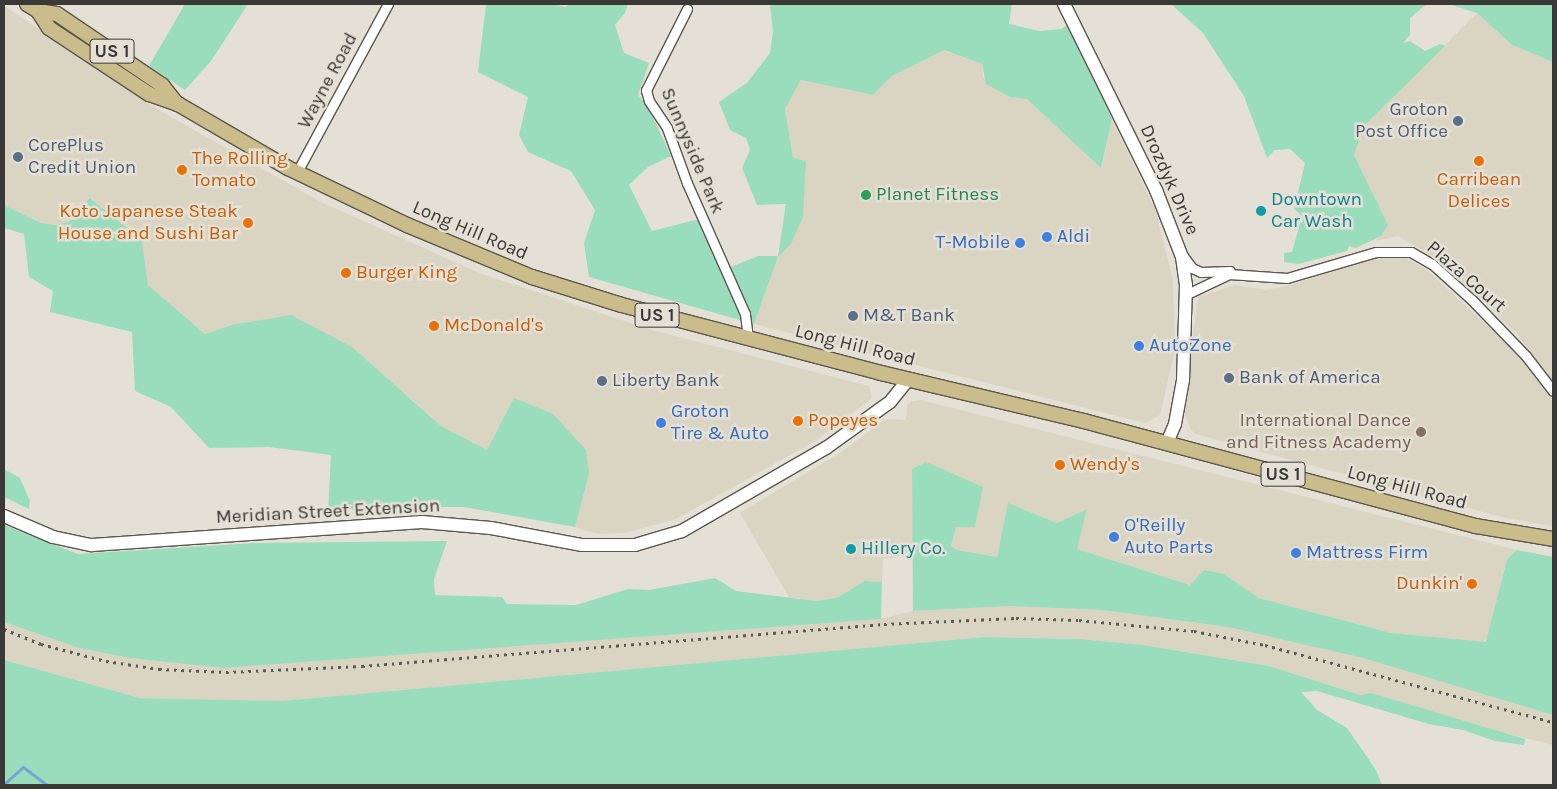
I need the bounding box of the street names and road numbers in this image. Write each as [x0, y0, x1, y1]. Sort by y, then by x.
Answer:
street label: Wayne Road [293, 29, 363, 133]
road number: US 1 [90, 36, 134, 66]
street label: Sunnyside Park [655, 85, 729, 217]
street label: Drozdyk Drive [1134, 121, 1204, 239]
street label: Long Hill Road [409, 196, 531, 266]
street label: Plaza Court [1422, 236, 1510, 318]
road number: US 1 [634, 300, 680, 330]
street label: Long Hill Road [792, 320, 918, 372]
road number: US 1 [1260, 458, 1306, 489]
street label: Long Hill Road [1345, 461, 1469, 515]
street label: Meridian Street Extension [215, 495, 441, 529]

